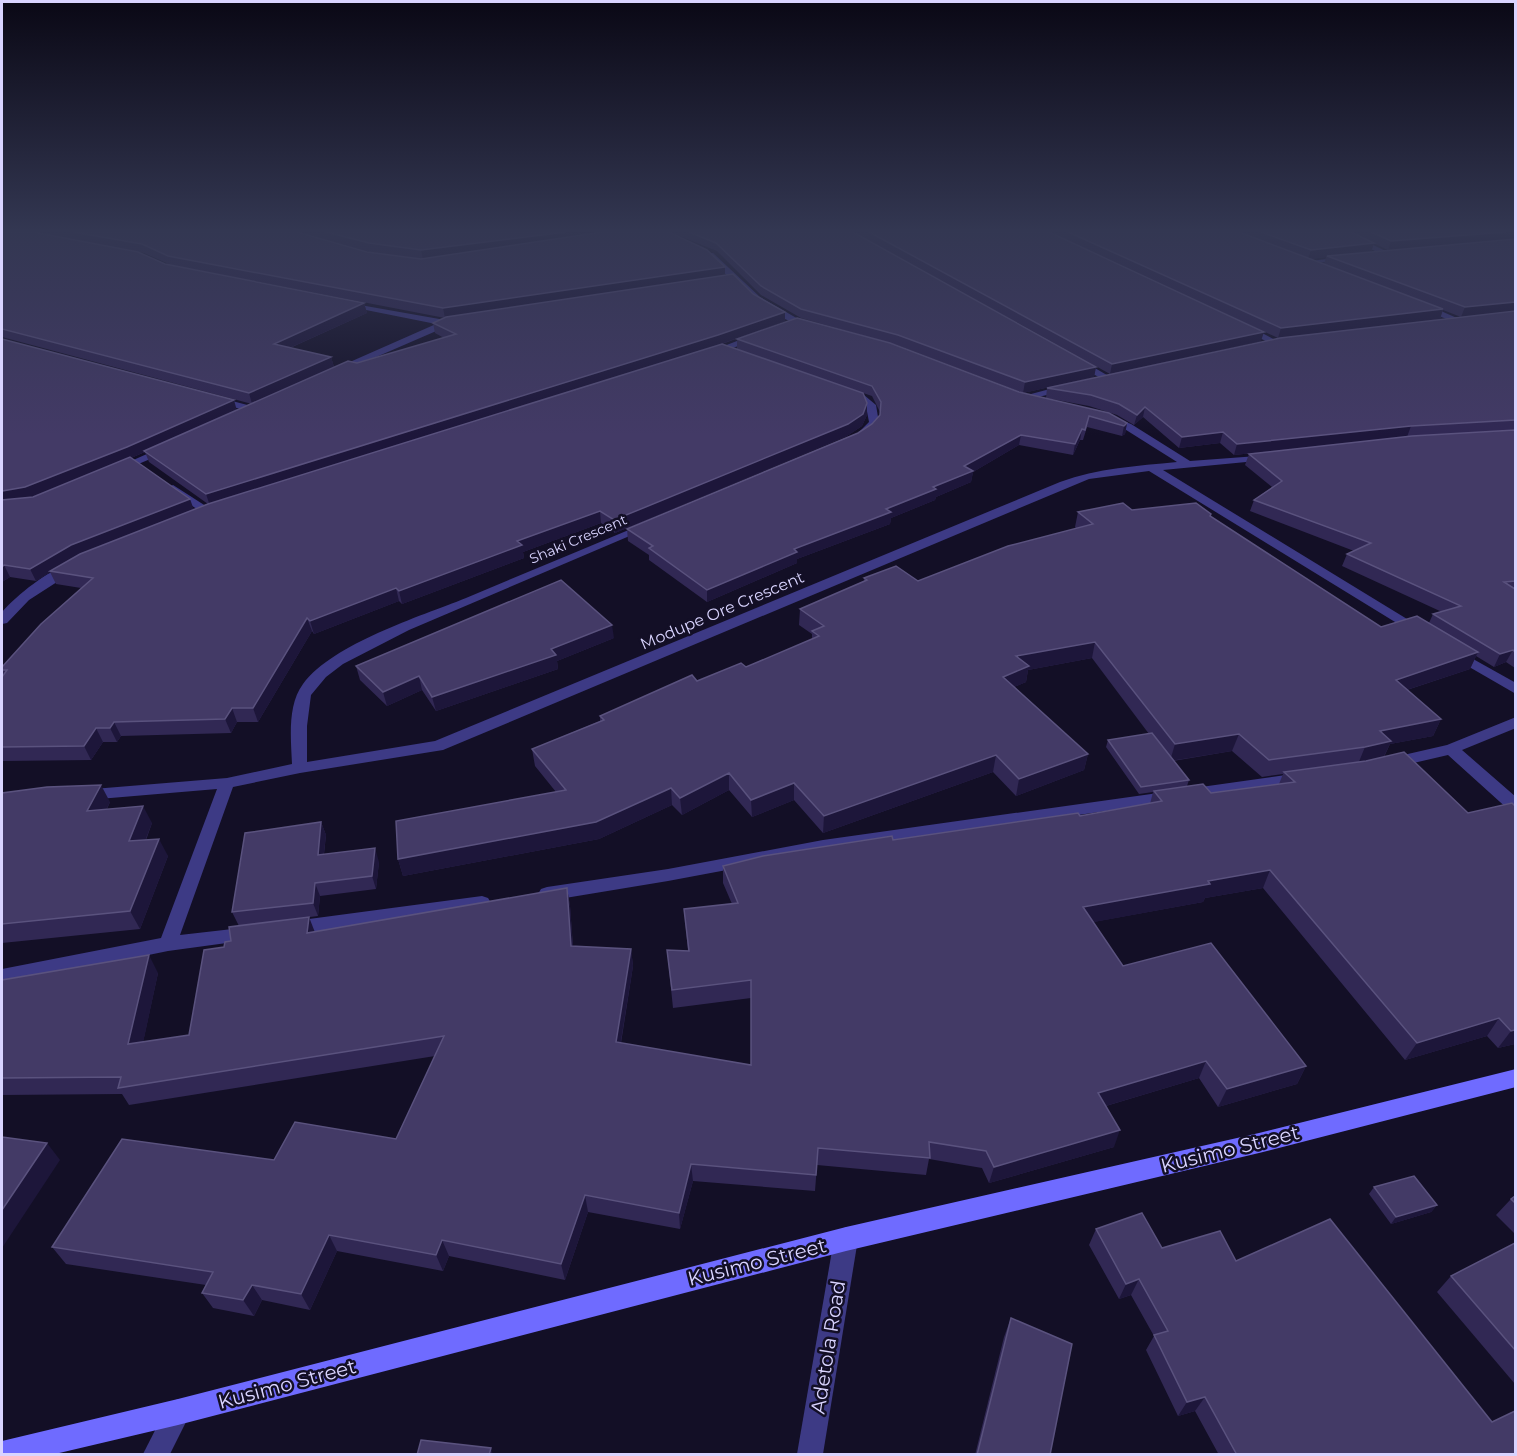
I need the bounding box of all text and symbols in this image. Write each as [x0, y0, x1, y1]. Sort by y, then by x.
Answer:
street label: Shaki Crescent [527, 510, 630, 568]
street label: Modupe Ore Crescent [637, 567, 807, 654]
street label: Kusimo Street [1158, 1120, 1302, 1178]
street label: Kusimo Street [685, 1233, 829, 1291]
street label: Adetola Road [806, 1279, 850, 1415]
street label: Kusimo Street [215, 1354, 359, 1414]

